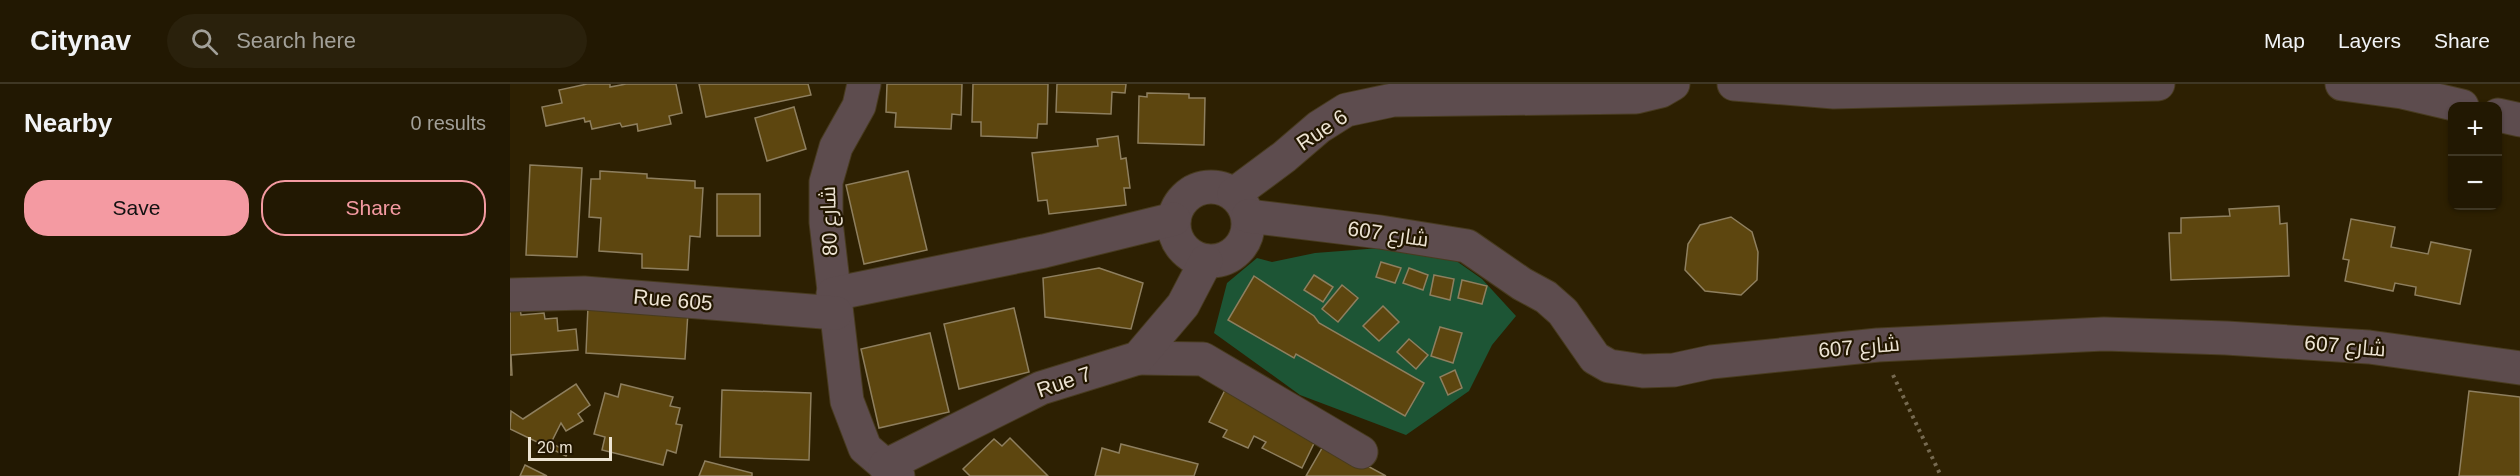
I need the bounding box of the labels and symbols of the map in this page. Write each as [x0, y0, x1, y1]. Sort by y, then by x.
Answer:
street label: Rue 6 [1292, 104, 1351, 155]
street label: شارع 80 [816, 186, 844, 256]
street label: شارع 607 [1346, 216, 1430, 254]
street label: Rue 605 [632, 285, 714, 314]
street label: شارع 607 [2303, 330, 2387, 364]
street label: شارع 607 [1817, 331, 1901, 365]
street label: Rue 7 [1034, 362, 1094, 402]
scale bar [528, 434, 612, 462]

